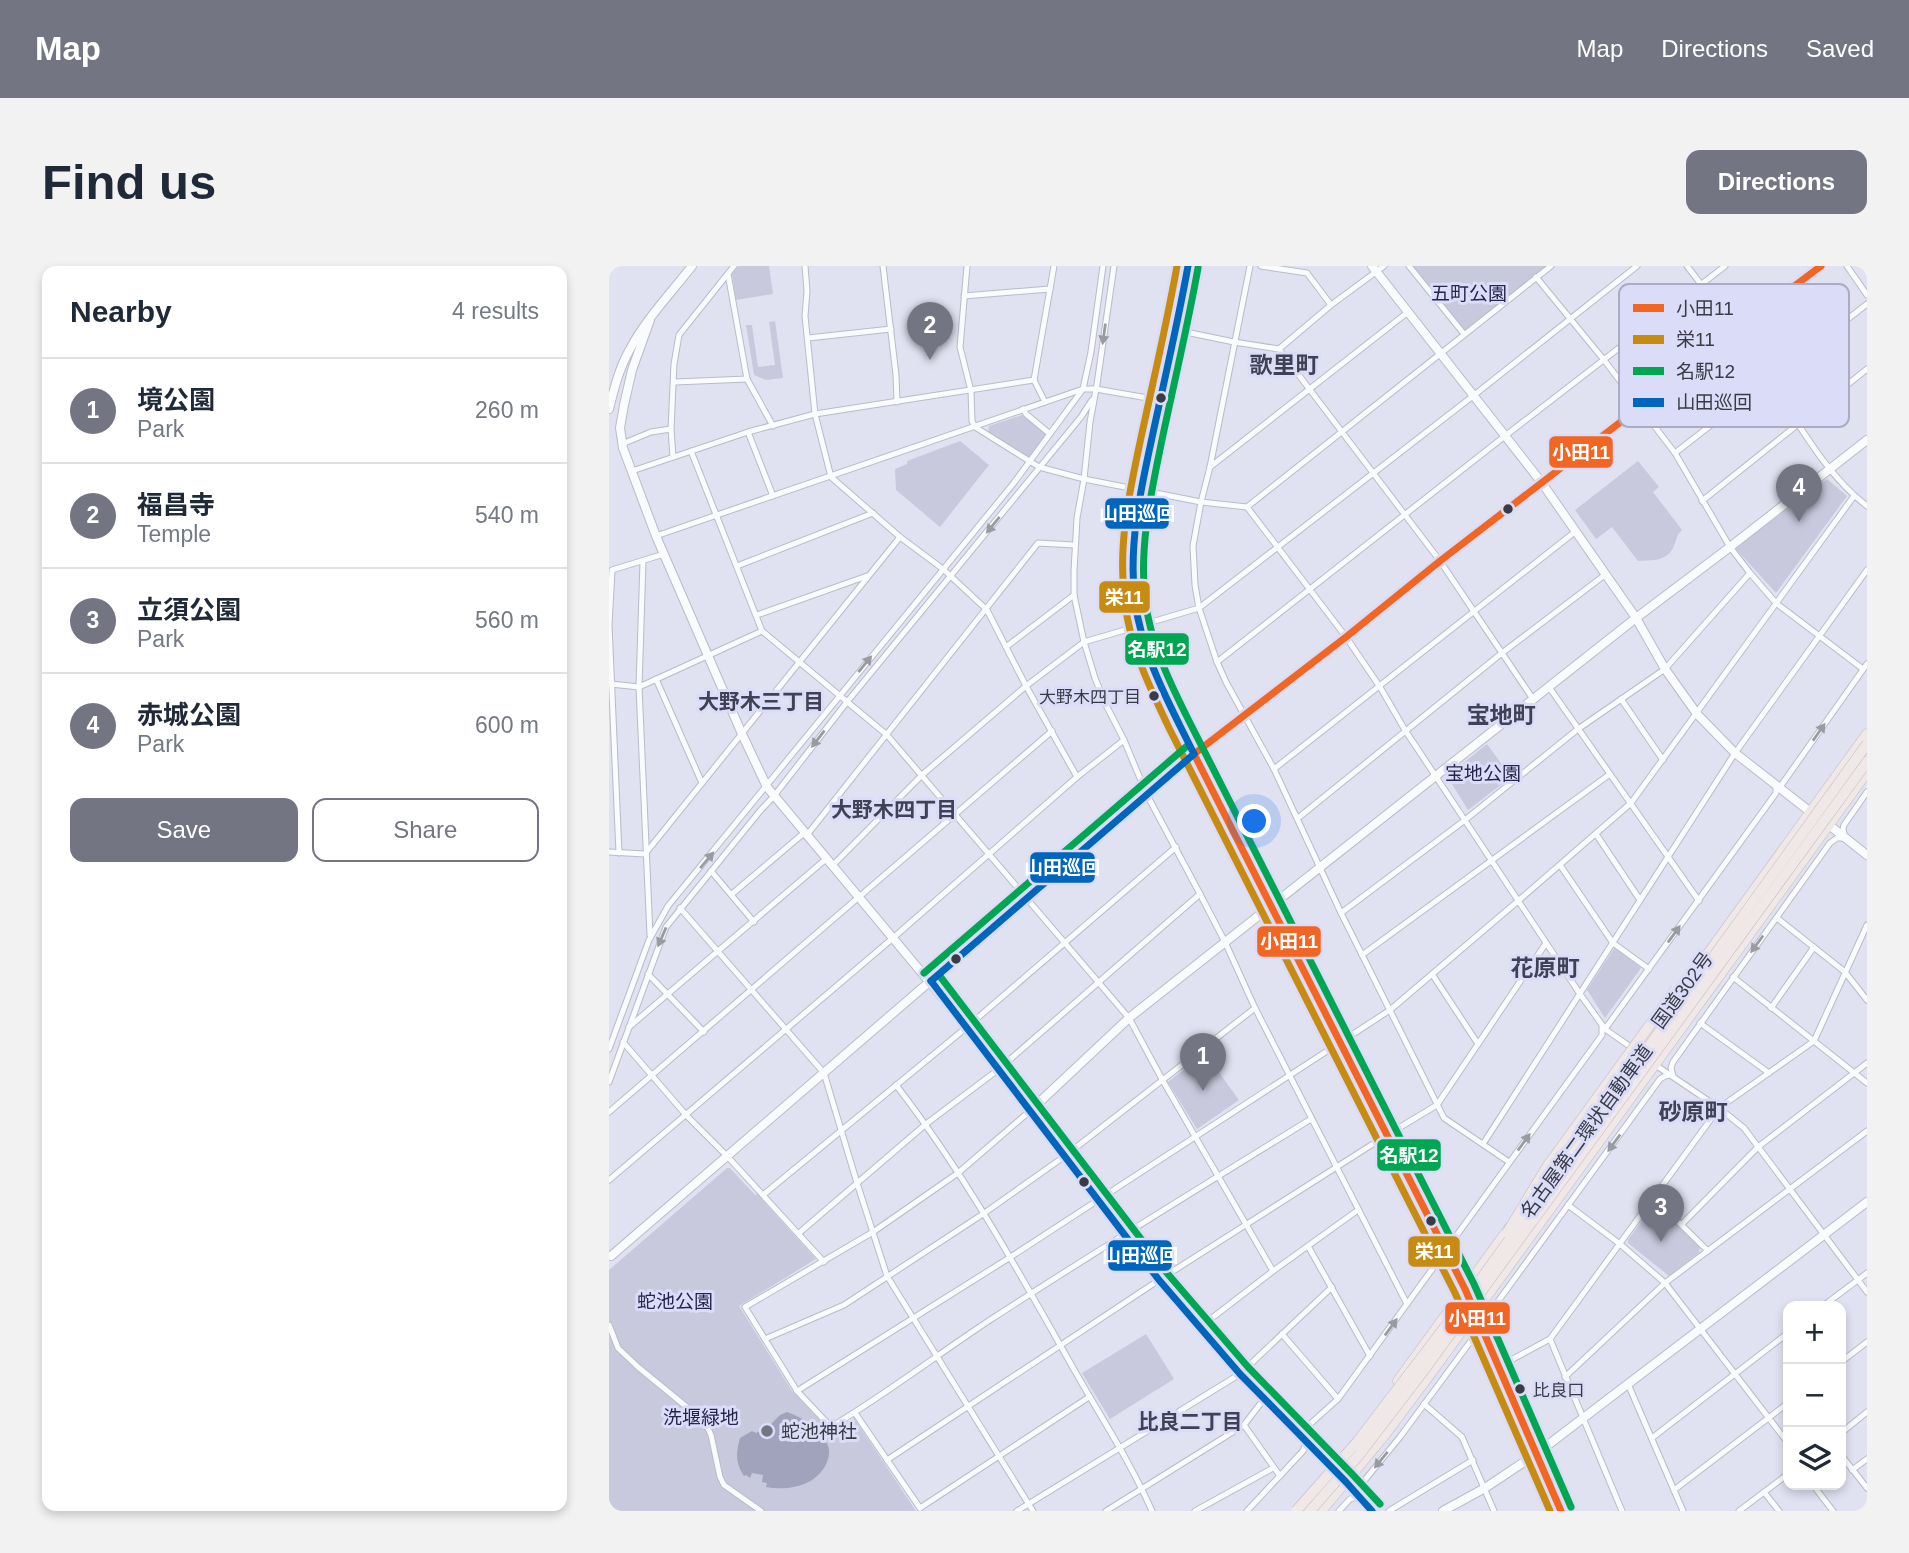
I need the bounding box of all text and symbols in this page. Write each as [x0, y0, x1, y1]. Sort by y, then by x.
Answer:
text: Map [35, 30, 101, 67]
text: Map [1577, 35, 1623, 62]
text: Directions [1661, 35, 1768, 62]
text: Saved [1806, 35, 1874, 62]
button: Directions [1686, 150, 1867, 214]
text: Find us [42, 155, 216, 209]
park label: 五町公園 [1431, 283, 1507, 304]
legend [1619, 284, 1849, 427]
text: Nearby [70, 295, 172, 328]
text: 4 results [452, 298, 539, 324]
text: 小田11 [1676, 298, 1734, 319]
pin: 2 [907, 302, 953, 360]
one-way arrow [1099, 323, 1110, 345]
text: 栄11 [1676, 329, 1715, 350]
district label: 歌里町 [1250, 352, 1319, 378]
text: 名駅12 [1676, 361, 1735, 382]
text: 境公園 [137, 385, 215, 415]
unlabelled marker [1154, 391, 1168, 405]
text: 山田巡回 [1676, 392, 1752, 413]
text: 1 [87, 397, 99, 423]
text: 260 m [475, 397, 539, 423]
text: Park [137, 416, 184, 442]
line badge: 小田11 [1548, 435, 1614, 469]
text: 小田11 [1552, 442, 1610, 463]
pin: 4 [1776, 464, 1822, 522]
text: 福昌寺 [137, 490, 215, 520]
line badge: 山田巡回 [1104, 497, 1170, 530]
text: 2 [87, 502, 99, 528]
text: 540 m [475, 502, 539, 528]
unlabelled marker [1501, 502, 1515, 516]
text: 山田巡回 [1099, 503, 1175, 524]
one-way arrow [985, 515, 1000, 533]
text: Temple [137, 521, 211, 547]
line badge: 栄11 [1098, 580, 1151, 614]
text: 栄11 [1104, 587, 1144, 608]
text: 立須公園 [137, 595, 241, 625]
text: 3 [87, 607, 99, 633]
text: 560 m [475, 607, 539, 633]
text: Park [137, 626, 184, 652]
line badge: 名駅12 [1124, 632, 1190, 666]
text: 名駅12 [1127, 639, 1187, 660]
one-way arrow [857, 655, 872, 673]
place label: 大野木四丁目 [1039, 688, 1141, 707]
marker: 大野木四丁目 [1147, 689, 1161, 703]
district label: 大野木三丁目 [698, 690, 824, 713]
text: 赤城公園 [137, 700, 241, 730]
district label: 宝地町 [1467, 702, 1536, 728]
text: 4 [87, 712, 99, 738]
text: 600 m [475, 712, 539, 738]
one-way arrow [1812, 723, 1826, 741]
one-way arrow [811, 730, 825, 748]
text: Park [137, 731, 184, 757]
park label: 宝地公園 [1445, 763, 1521, 784]
button: Save [70, 798, 298, 862]
button: Share [312, 798, 539, 862]
district label: 大野木四丁目 [831, 798, 957, 821]
your location [1237, 804, 1271, 838]
one-way arrow [699, 851, 714, 869]
line badge: 山田巡回 [1029, 851, 1096, 884]
text: 山田巡回 [1024, 857, 1100, 878]
line badge: 小田11 [1256, 925, 1322, 958]
one-way arrow [1667, 925, 1681, 943]
one-way arrow [657, 926, 668, 947]
text: 小田11 [1260, 931, 1318, 952]
one-way arrow [1750, 935, 1764, 953]
street label: 国道302号 [1648, 948, 1717, 1032]
unlabelled marker [949, 952, 963, 966]
district label: 花原町 [1511, 955, 1580, 981]
pin: 1 [1180, 1033, 1226, 1091]
street label: 名古屋第二環状自動車道 [1516, 1041, 1656, 1222]
district label: 砂原町 [1659, 1099, 1728, 1125]
one-way arrow [1517, 1133, 1531, 1151]
one-way arrow [1607, 1134, 1621, 1152]
line badge: 名駅12 [1376, 1138, 1442, 1172]
text: 名駅12 [1379, 1145, 1439, 1166]
unlabelled marker [1077, 1175, 1091, 1189]
pin: 3 [1638, 1184, 1684, 1242]
unlabelled marker [1424, 1214, 1438, 1228]
line badge: 栄11 [1407, 1235, 1461, 1268]
line badge: 山田巡回 [1107, 1239, 1173, 1272]
text: 栄11 [1414, 1241, 1454, 1262]
text: 山田巡回 [1102, 1245, 1178, 1266]
park label: 蛇池公園 [637, 1291, 713, 1312]
line badge: 小田11 [1444, 1301, 1511, 1335]
map controls [1783, 1301, 1846, 1490]
button: + [1783, 1301, 1846, 1364]
text: 小田11 [1448, 1308, 1506, 1329]
one-way arrow [1383, 1318, 1397, 1336]
button: − [1783, 1364, 1846, 1427]
place label: 比良口 [1533, 1381, 1584, 1400]
marker: 比良口 [1513, 1382, 1527, 1396]
park label: 洗堰緑地 [663, 1407, 739, 1428]
district label: 比良二丁目 [1138, 1410, 1243, 1433]
place label: 蛇池神社 [781, 1421, 857, 1442]
marker: 蛇池神社 [759, 1423, 775, 1439]
button: layers [1783, 1427, 1846, 1490]
one-way arrow [1374, 1452, 1389, 1469]

